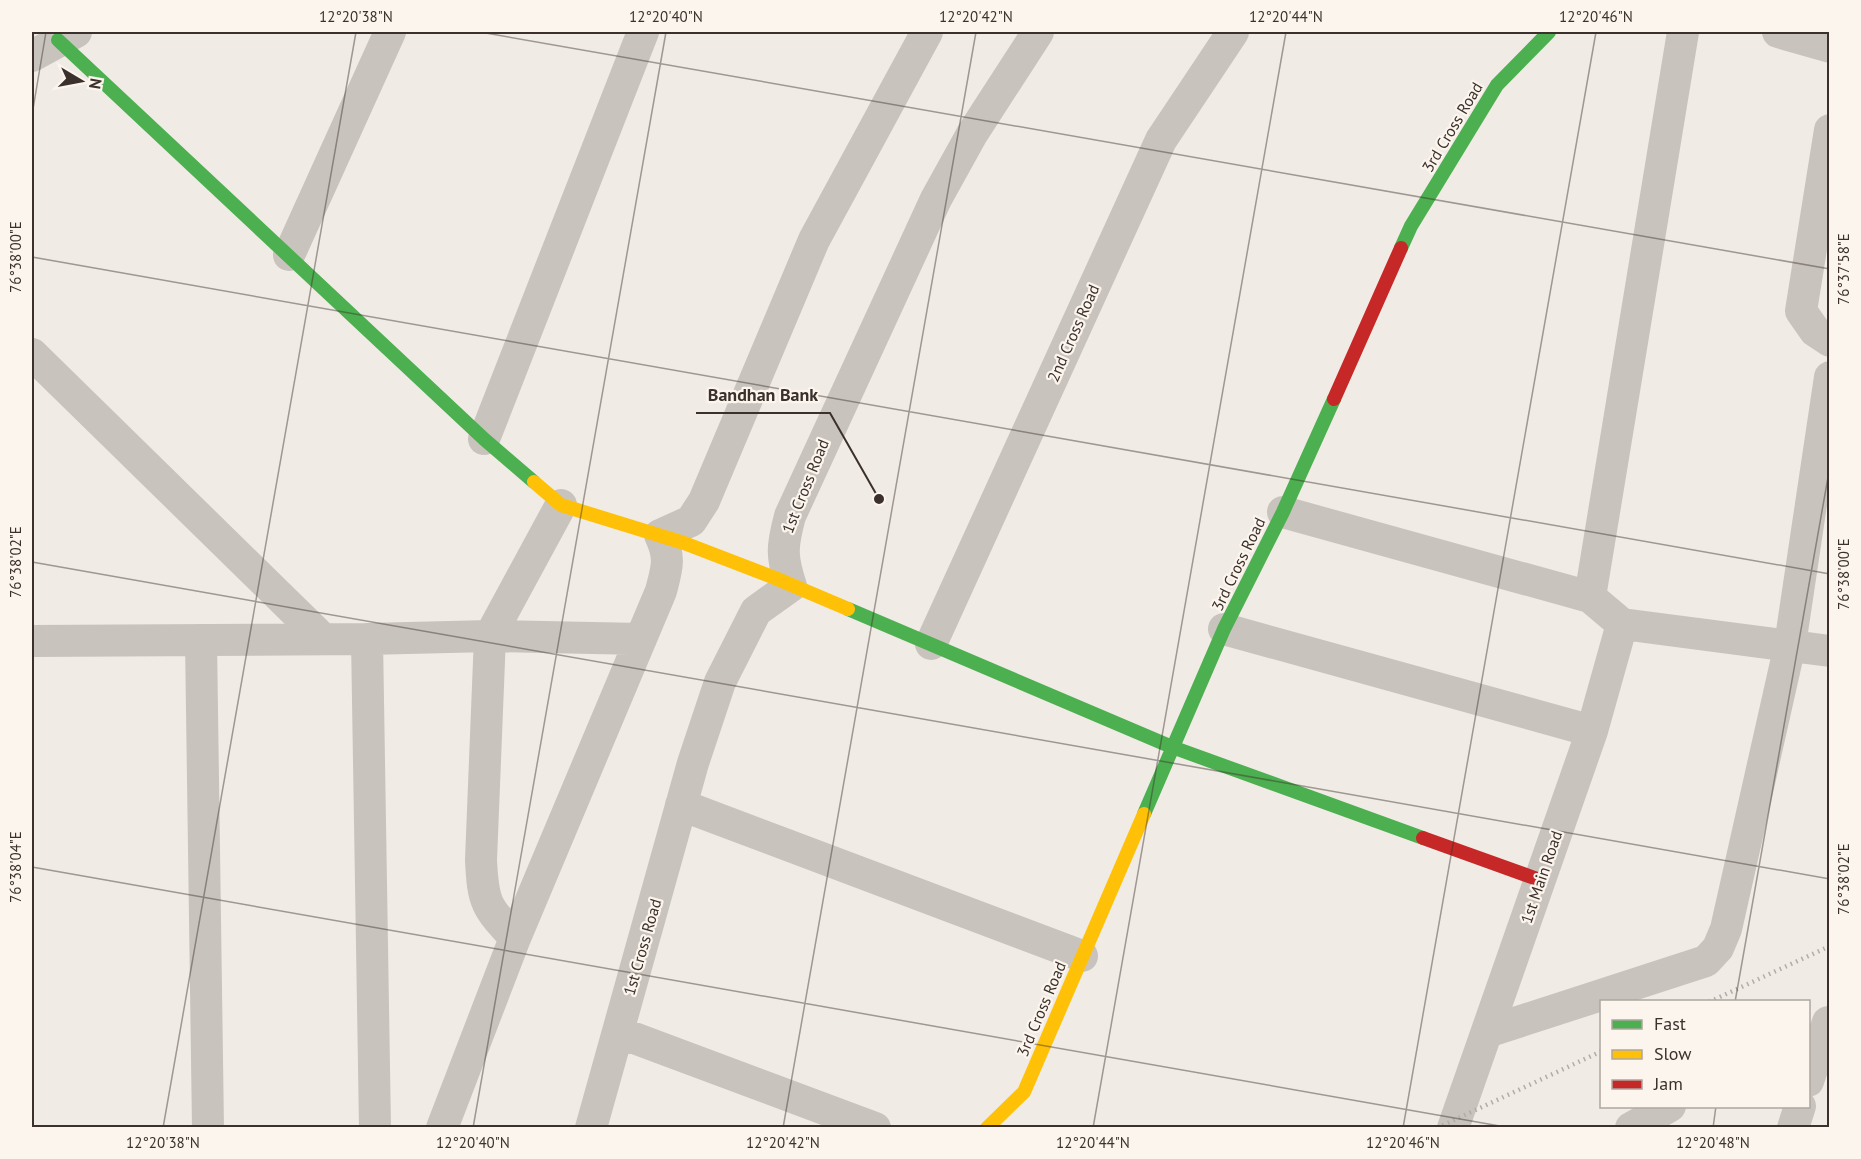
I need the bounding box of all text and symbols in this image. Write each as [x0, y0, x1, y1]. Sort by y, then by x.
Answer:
text: 12°20'38"N [319, 7, 393, 26]
text: 12°20'40"N [629, 7, 703, 26]
text: 12°20'42"N [939, 7, 1013, 26]
text: 12°20'44"N [1249, 7, 1323, 26]
text: 12°20'46"N [1559, 7, 1633, 26]
north arrow [51, 51, 111, 111]
text: N [85, 77, 107, 91]
street label: 3rd Cross Road [1417, 78, 1487, 176]
text: 76°38'00"E [6, 221, 25, 293]
text: 76°37'58"E [1834, 233, 1853, 305]
street label: 2nd Cross Road [1043, 281, 1103, 385]
callout: Bandhan Bank [696, 377, 830, 413]
text: Bandhan Bank [708, 383, 818, 406]
street label: 1st Cross Road [777, 436, 833, 536]
street label: 3rd Cross Road [1207, 514, 1269, 614]
text: 76°38'02"E [6, 526, 25, 598]
text: 76°38'00"E [1834, 538, 1853, 610]
street label: 1st Main Road [1516, 828, 1566, 926]
text: 76°38'04"E [6, 831, 25, 903]
text: 76°38'02"E [1834, 843, 1853, 915]
street label: 1st Cross Road [619, 896, 665, 998]
street label: 3rd Cross Road [1012, 958, 1070, 1060]
legend [1600, 1000, 1810, 1108]
text: Fast [1654, 1012, 1686, 1035]
text: Slow [1654, 1042, 1692, 1065]
text: Jam [1653, 1072, 1683, 1095]
text: 12°20'38"N [126, 1133, 200, 1152]
text: 12°20'40"N [436, 1133, 510, 1152]
text: 12°20'42"N [746, 1133, 820, 1152]
text: 12°20'44"N [1056, 1133, 1130, 1152]
text: 12°20'46"N [1366, 1133, 1440, 1152]
text: 12°20'48"N [1676, 1133, 1750, 1152]

